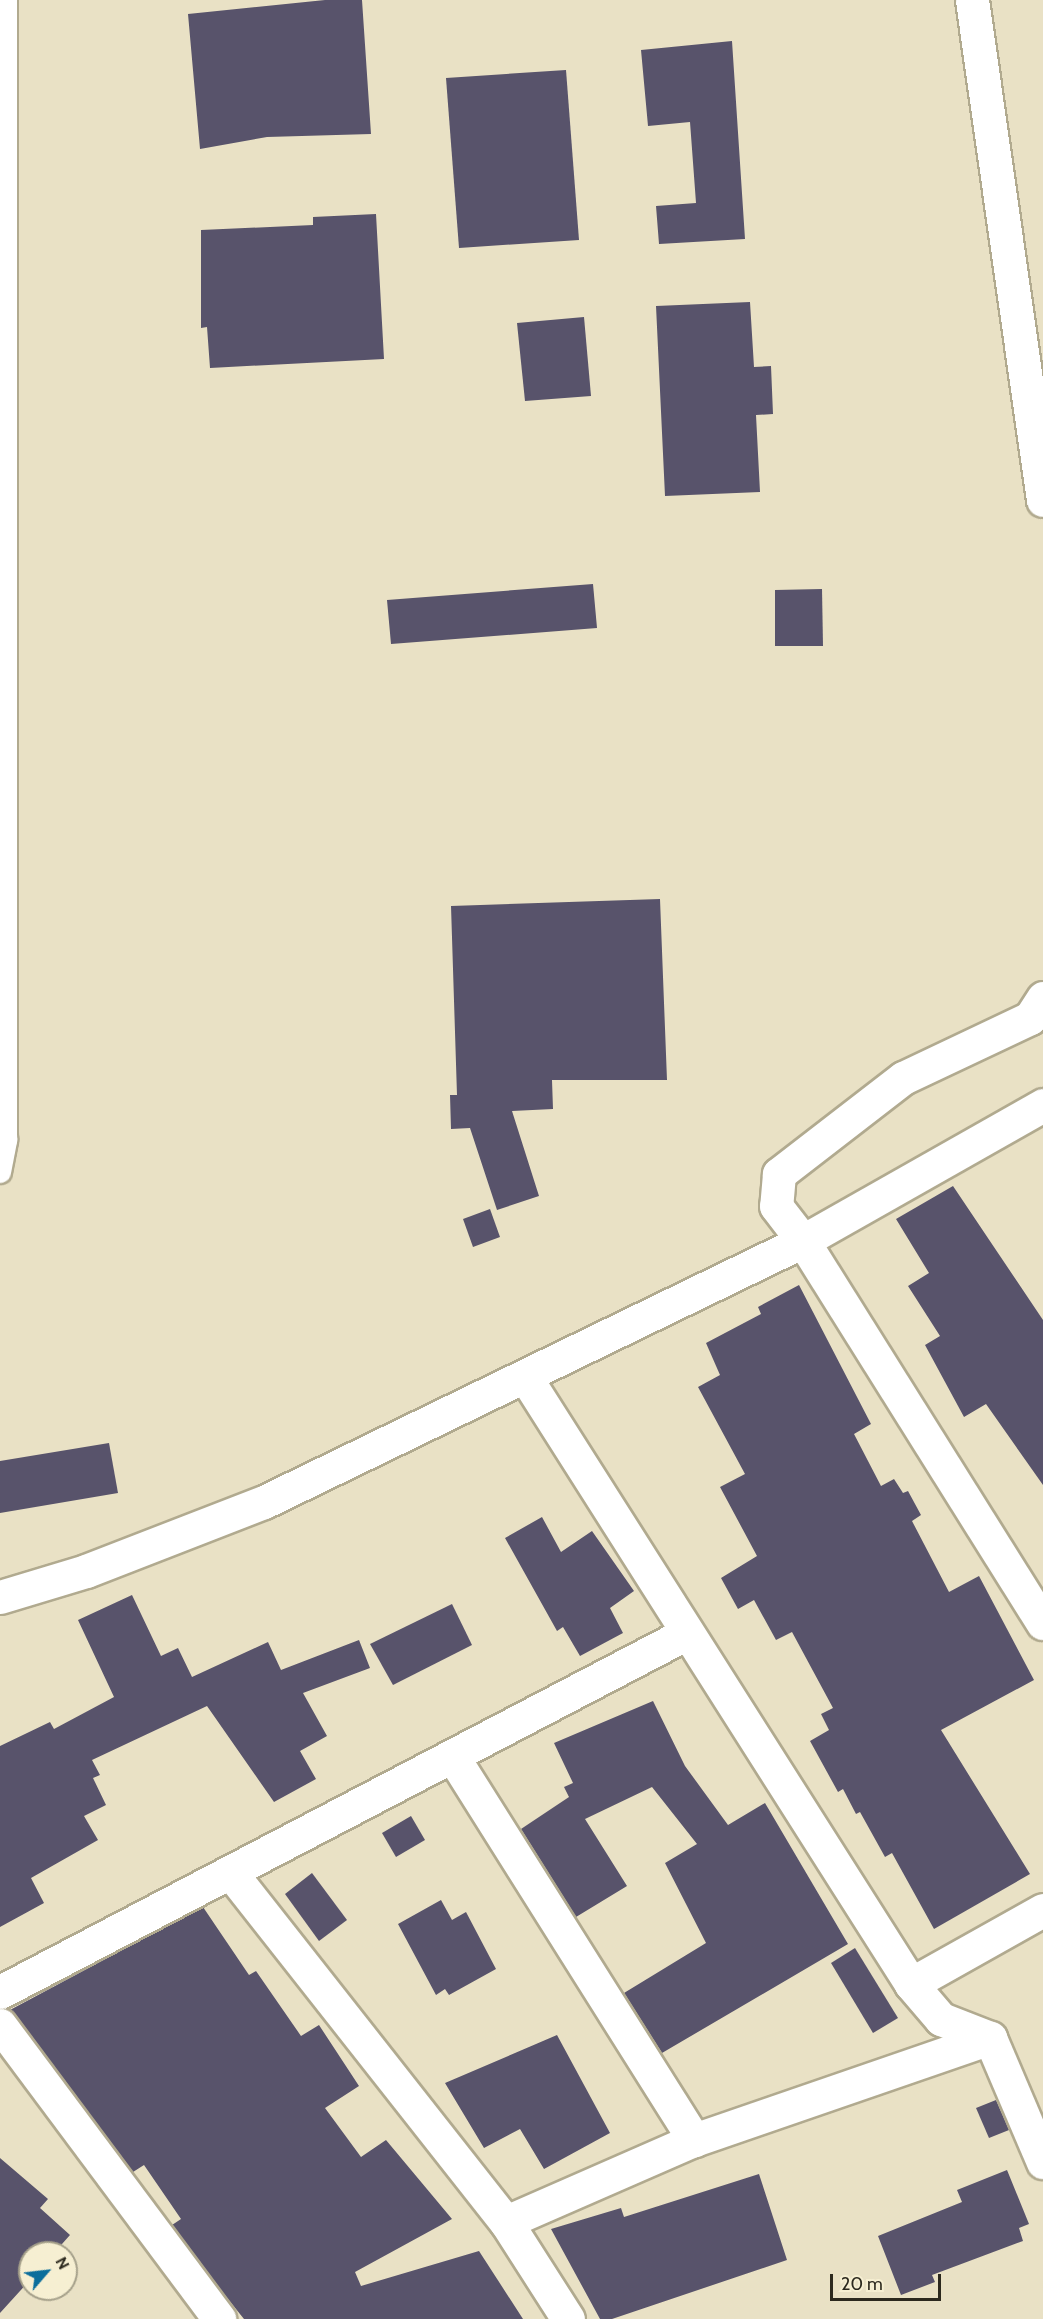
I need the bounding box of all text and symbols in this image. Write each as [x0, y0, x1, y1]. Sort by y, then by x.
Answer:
north arrow [18, 2241, 78, 2301]
text: N [52, 2254, 74, 2273]
scale bar [833, 2262, 944, 2300]
text: 20 m [841, 2273, 883, 2295]

